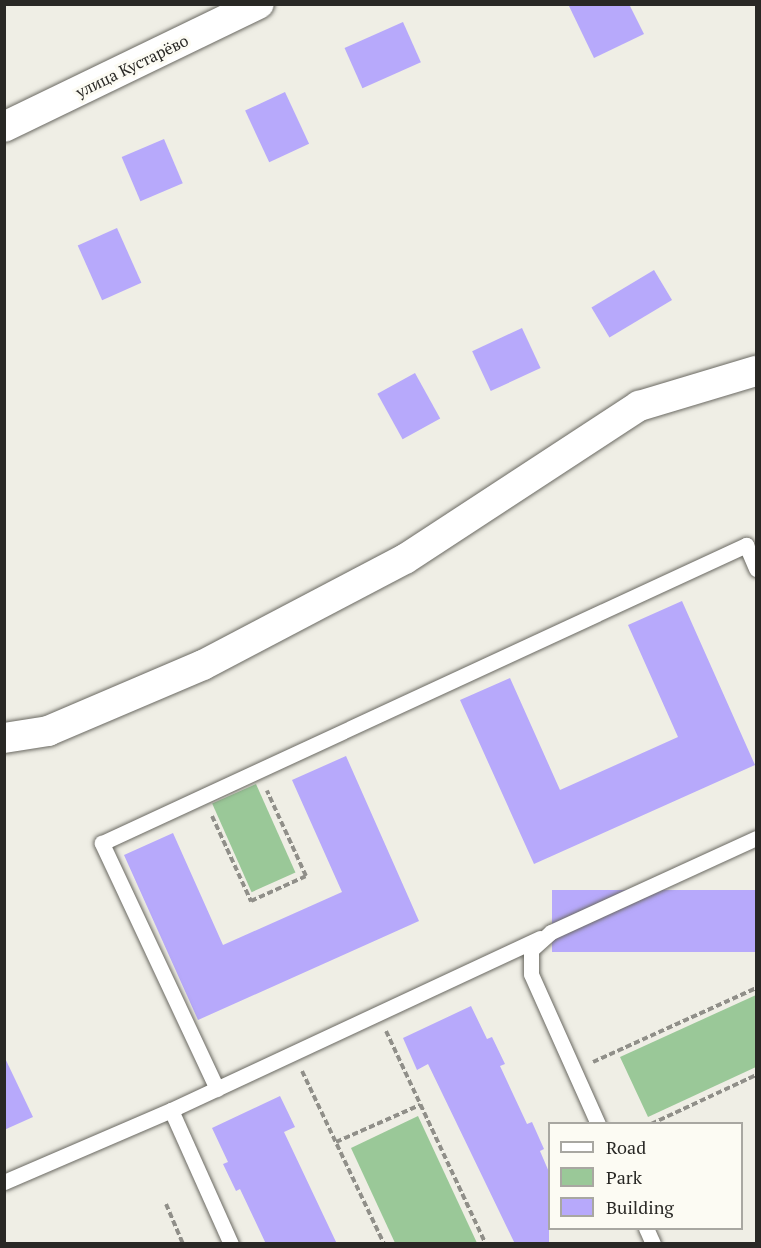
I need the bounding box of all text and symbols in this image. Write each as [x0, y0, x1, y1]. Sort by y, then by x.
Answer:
street label: улица Кустарёво [73, 30, 191, 102]
legend [548, 1122, 743, 1230]
text: Road [606, 1135, 646, 1159]
text: Park [606, 1165, 642, 1189]
text: Building [606, 1195, 674, 1219]

